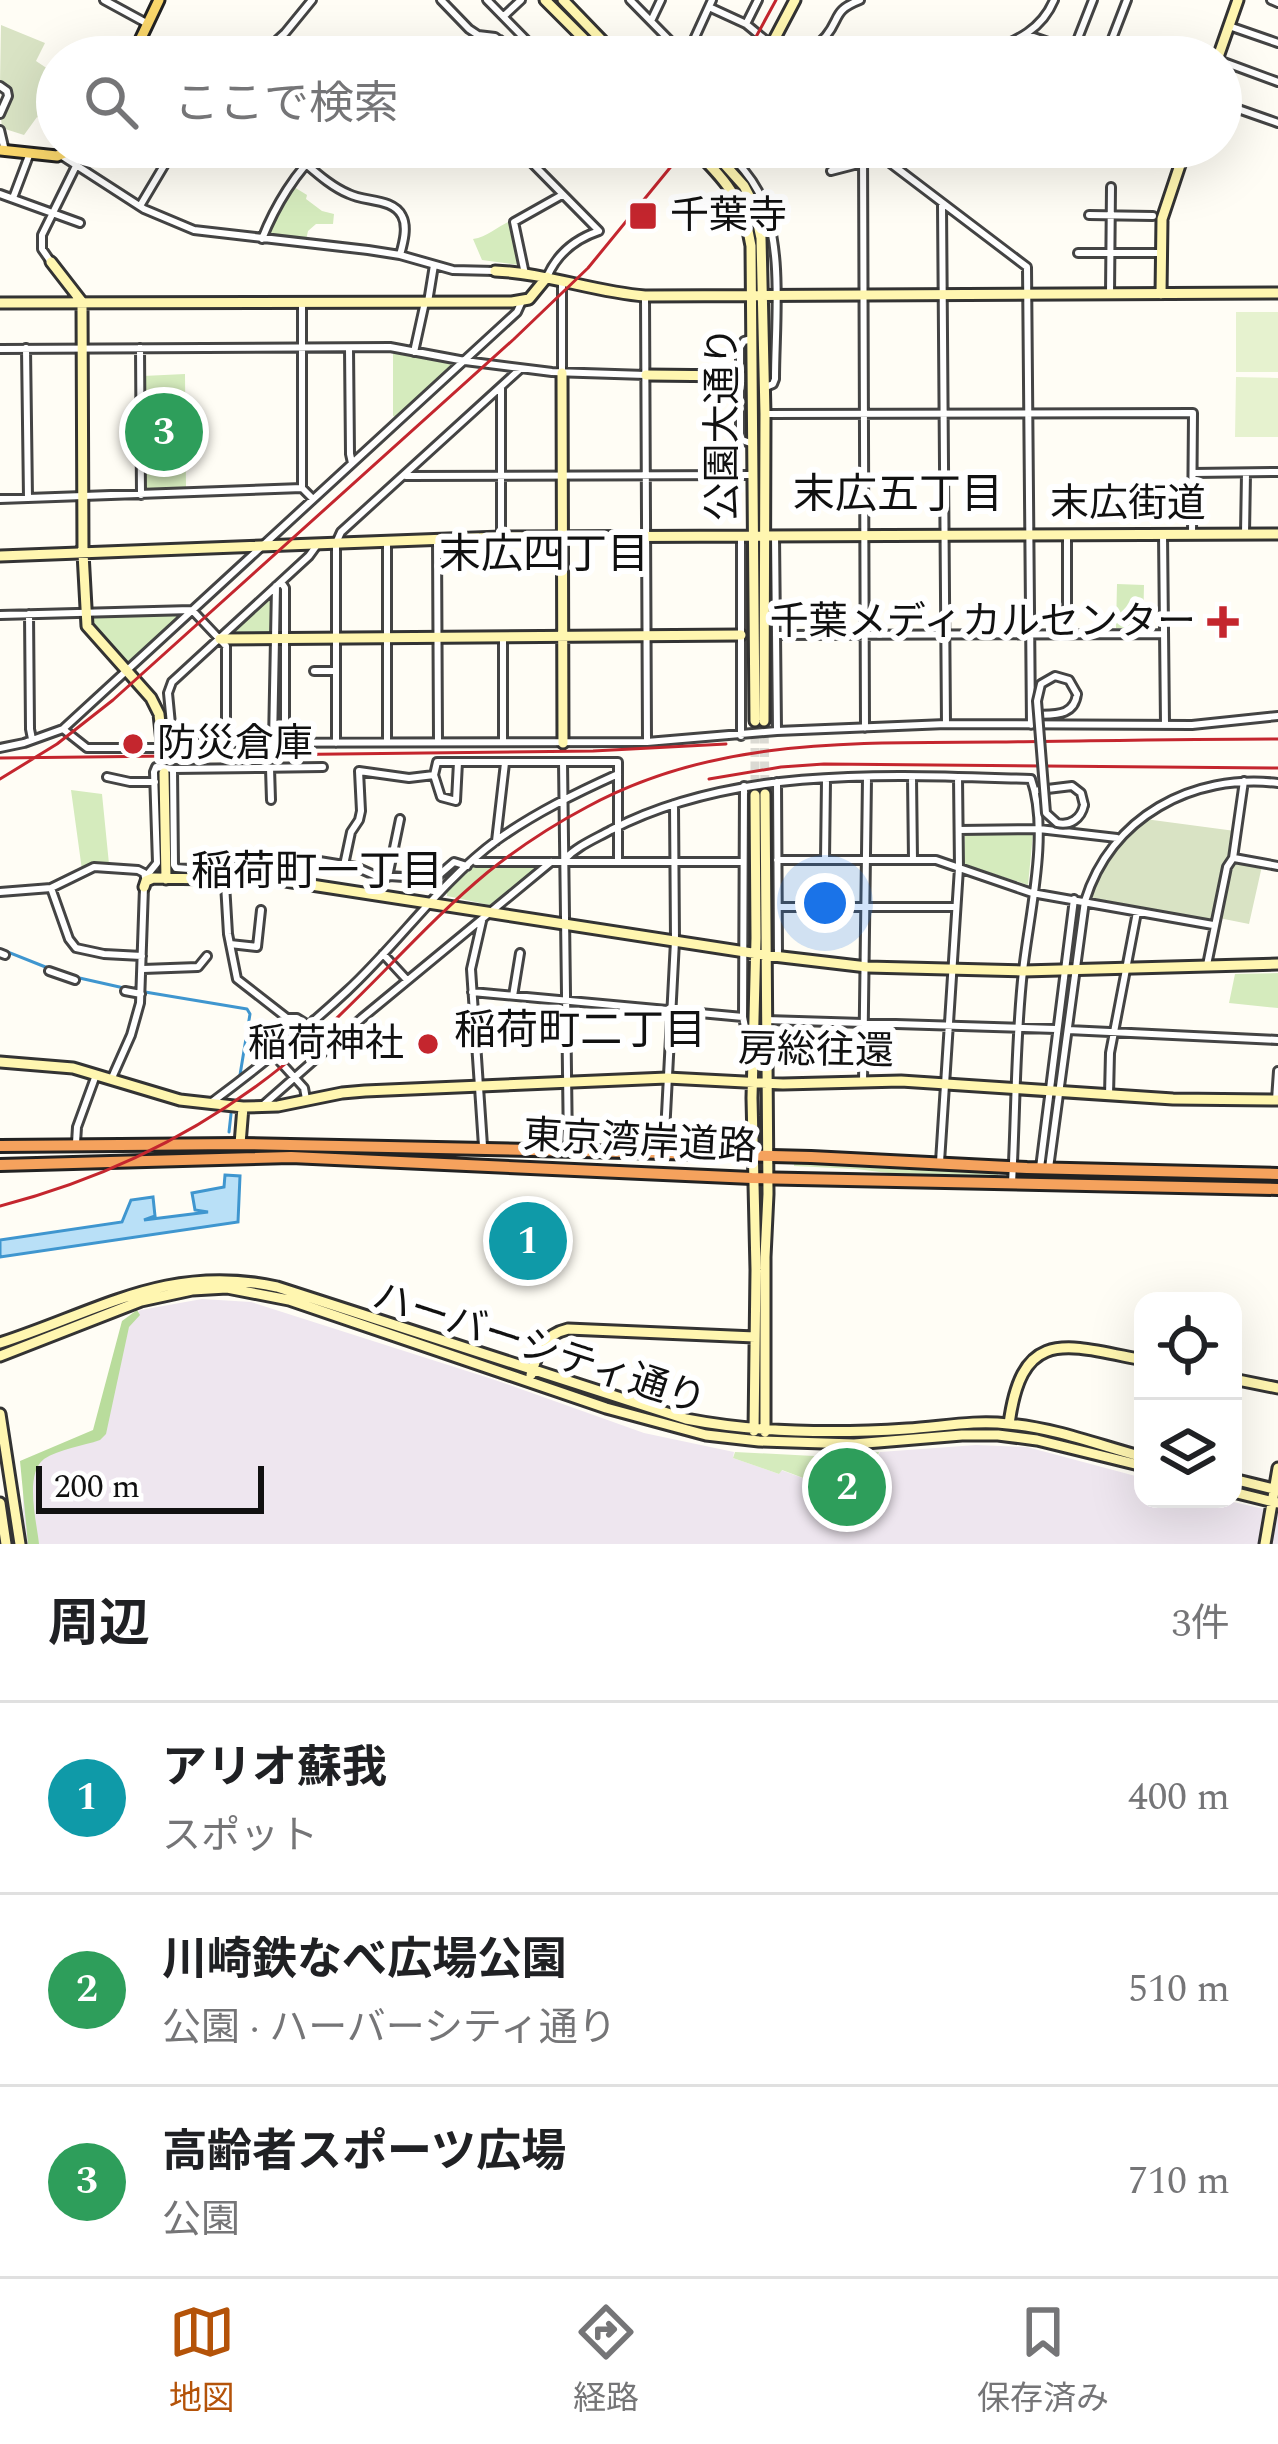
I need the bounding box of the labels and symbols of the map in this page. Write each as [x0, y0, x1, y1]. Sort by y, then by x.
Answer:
place label: 千葉寺 [670, 187, 787, 246]
marker: 千葉寺 [627, 200, 659, 232]
street label: 公園大通り [694, 326, 753, 522]
pin: 3 [125, 387, 203, 477]
district label: 末広五丁目 [793, 464, 1003, 527]
street label: 末広街道 [1050, 475, 1206, 534]
district label: 末広四丁目 [439, 524, 649, 587]
place label: 千葉メディカルセンター [770, 593, 1196, 652]
marker: 千葉メディカルセンター [1207, 606, 1239, 638]
place label: 防災倉庫 [157, 715, 313, 774]
marker: 防災倉庫 [120, 731, 146, 757]
district label: 稲荷町一丁目 [191, 841, 443, 904]
your location [795, 873, 855, 933]
district label: 稲荷町二丁目 [454, 1000, 706, 1063]
place label: 稲荷神社 [248, 1015, 404, 1074]
street label: 房総往還 [737, 1020, 895, 1082]
marker: 稲荷神社 [415, 1031, 441, 1057]
street label: 東京湾岸道路 [522, 1106, 758, 1178]
pin: 1 [489, 1196, 567, 1286]
street label: ハーバーシティ通り [365, 1267, 713, 1431]
pin: 2 [808, 1442, 886, 1532]
scale bar [36, 1460, 264, 1513]

